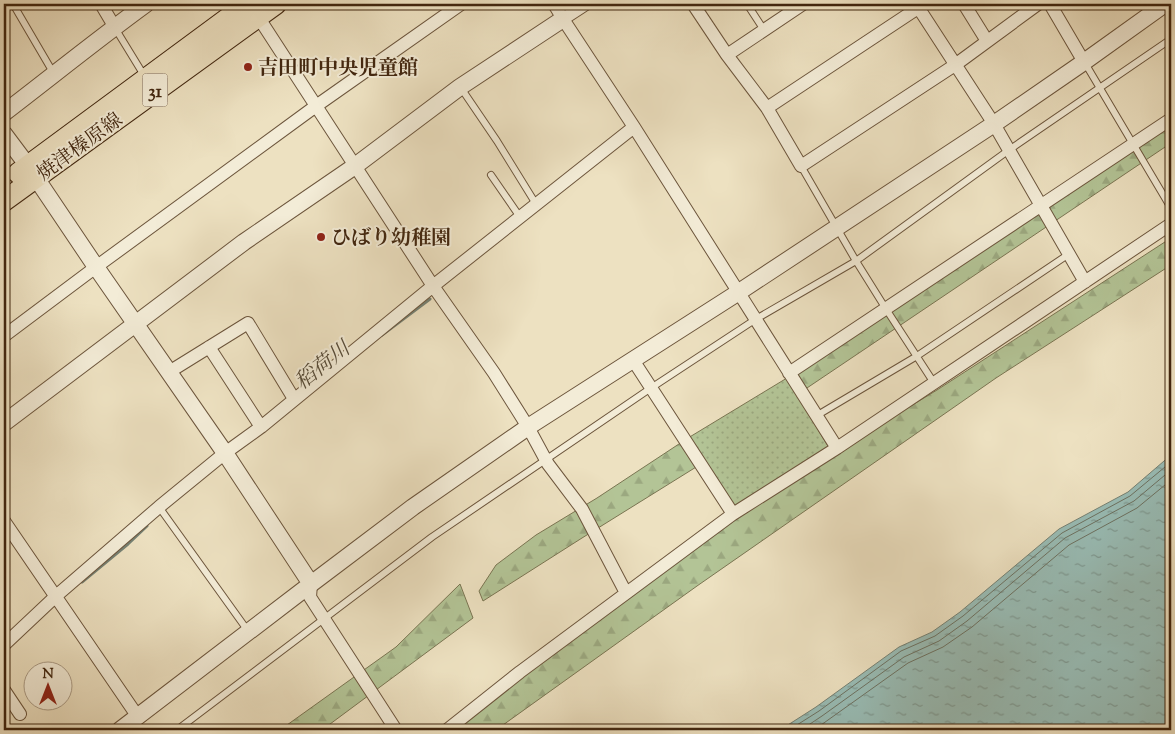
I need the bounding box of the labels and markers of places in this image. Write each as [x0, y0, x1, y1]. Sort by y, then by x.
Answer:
place label: 吉田町中央児童館 [258, 55, 418, 84]
marker: 吉田町中央児童館 [242, 61, 254, 73]
place label: ひばり幼稚園 [331, 225, 451, 254]
marker: ひばり幼稚園 [315, 231, 327, 243]

